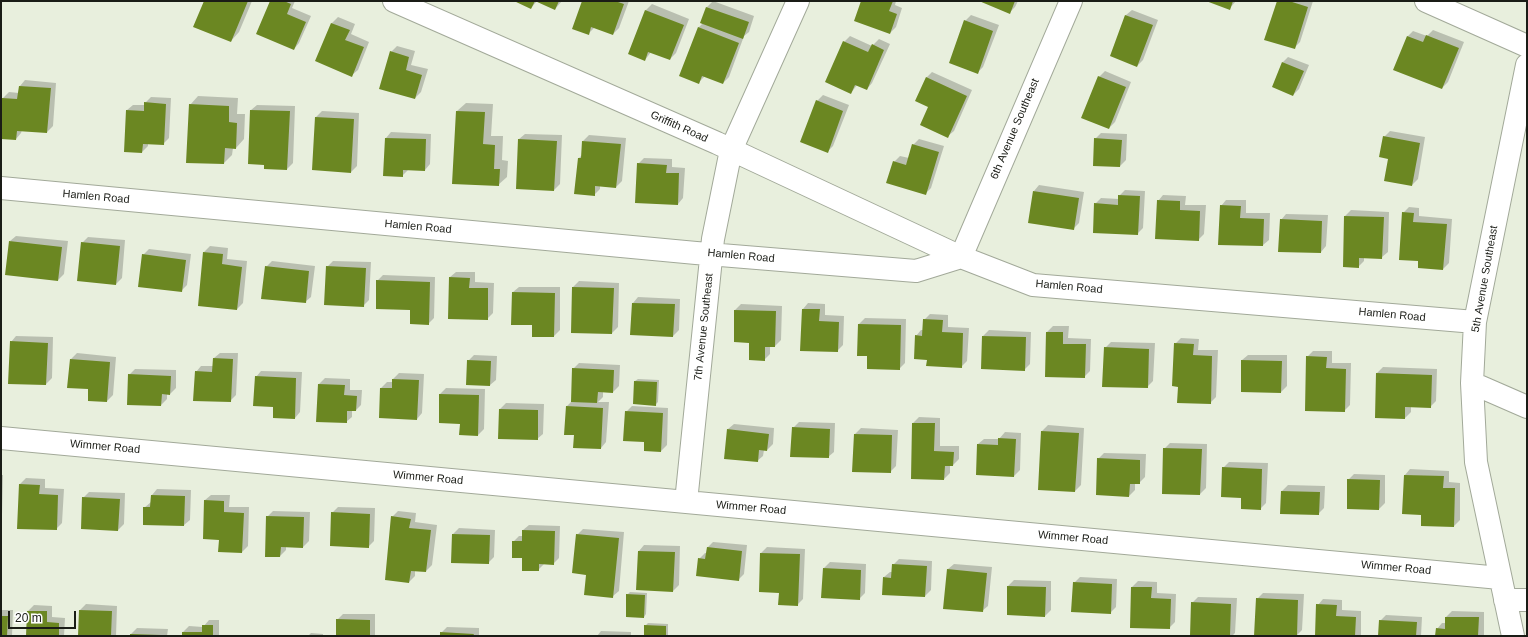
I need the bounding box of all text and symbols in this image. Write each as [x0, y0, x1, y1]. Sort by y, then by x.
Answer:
street label: 6th Avenue Southeast [988, 77, 1042, 181]
street label: Griffith Road [648, 108, 710, 146]
street label: Hamlen Road [62, 187, 130, 207]
street label: Hamlen Road [384, 217, 452, 237]
street label: 5th Avenue Southeast [1469, 225, 1501, 333]
street label: Hamlen Road [707, 246, 775, 266]
street label: 7th Avenue Southeast [692, 273, 716, 381]
street label: Hamlen Road [1035, 277, 1103, 297]
street label: Hamlen Road [1358, 305, 1426, 325]
street label: Wimmer Road [69, 437, 141, 457]
street label: Wimmer Road [392, 468, 464, 488]
street label: Wimmer Road [715, 498, 787, 518]
street label: Wimmer Road [1037, 528, 1109, 548]
street label: Wimmer Road [1360, 558, 1432, 578]
scale bar [10, 603, 78, 629]
text: 20 m [15, 611, 42, 625]

